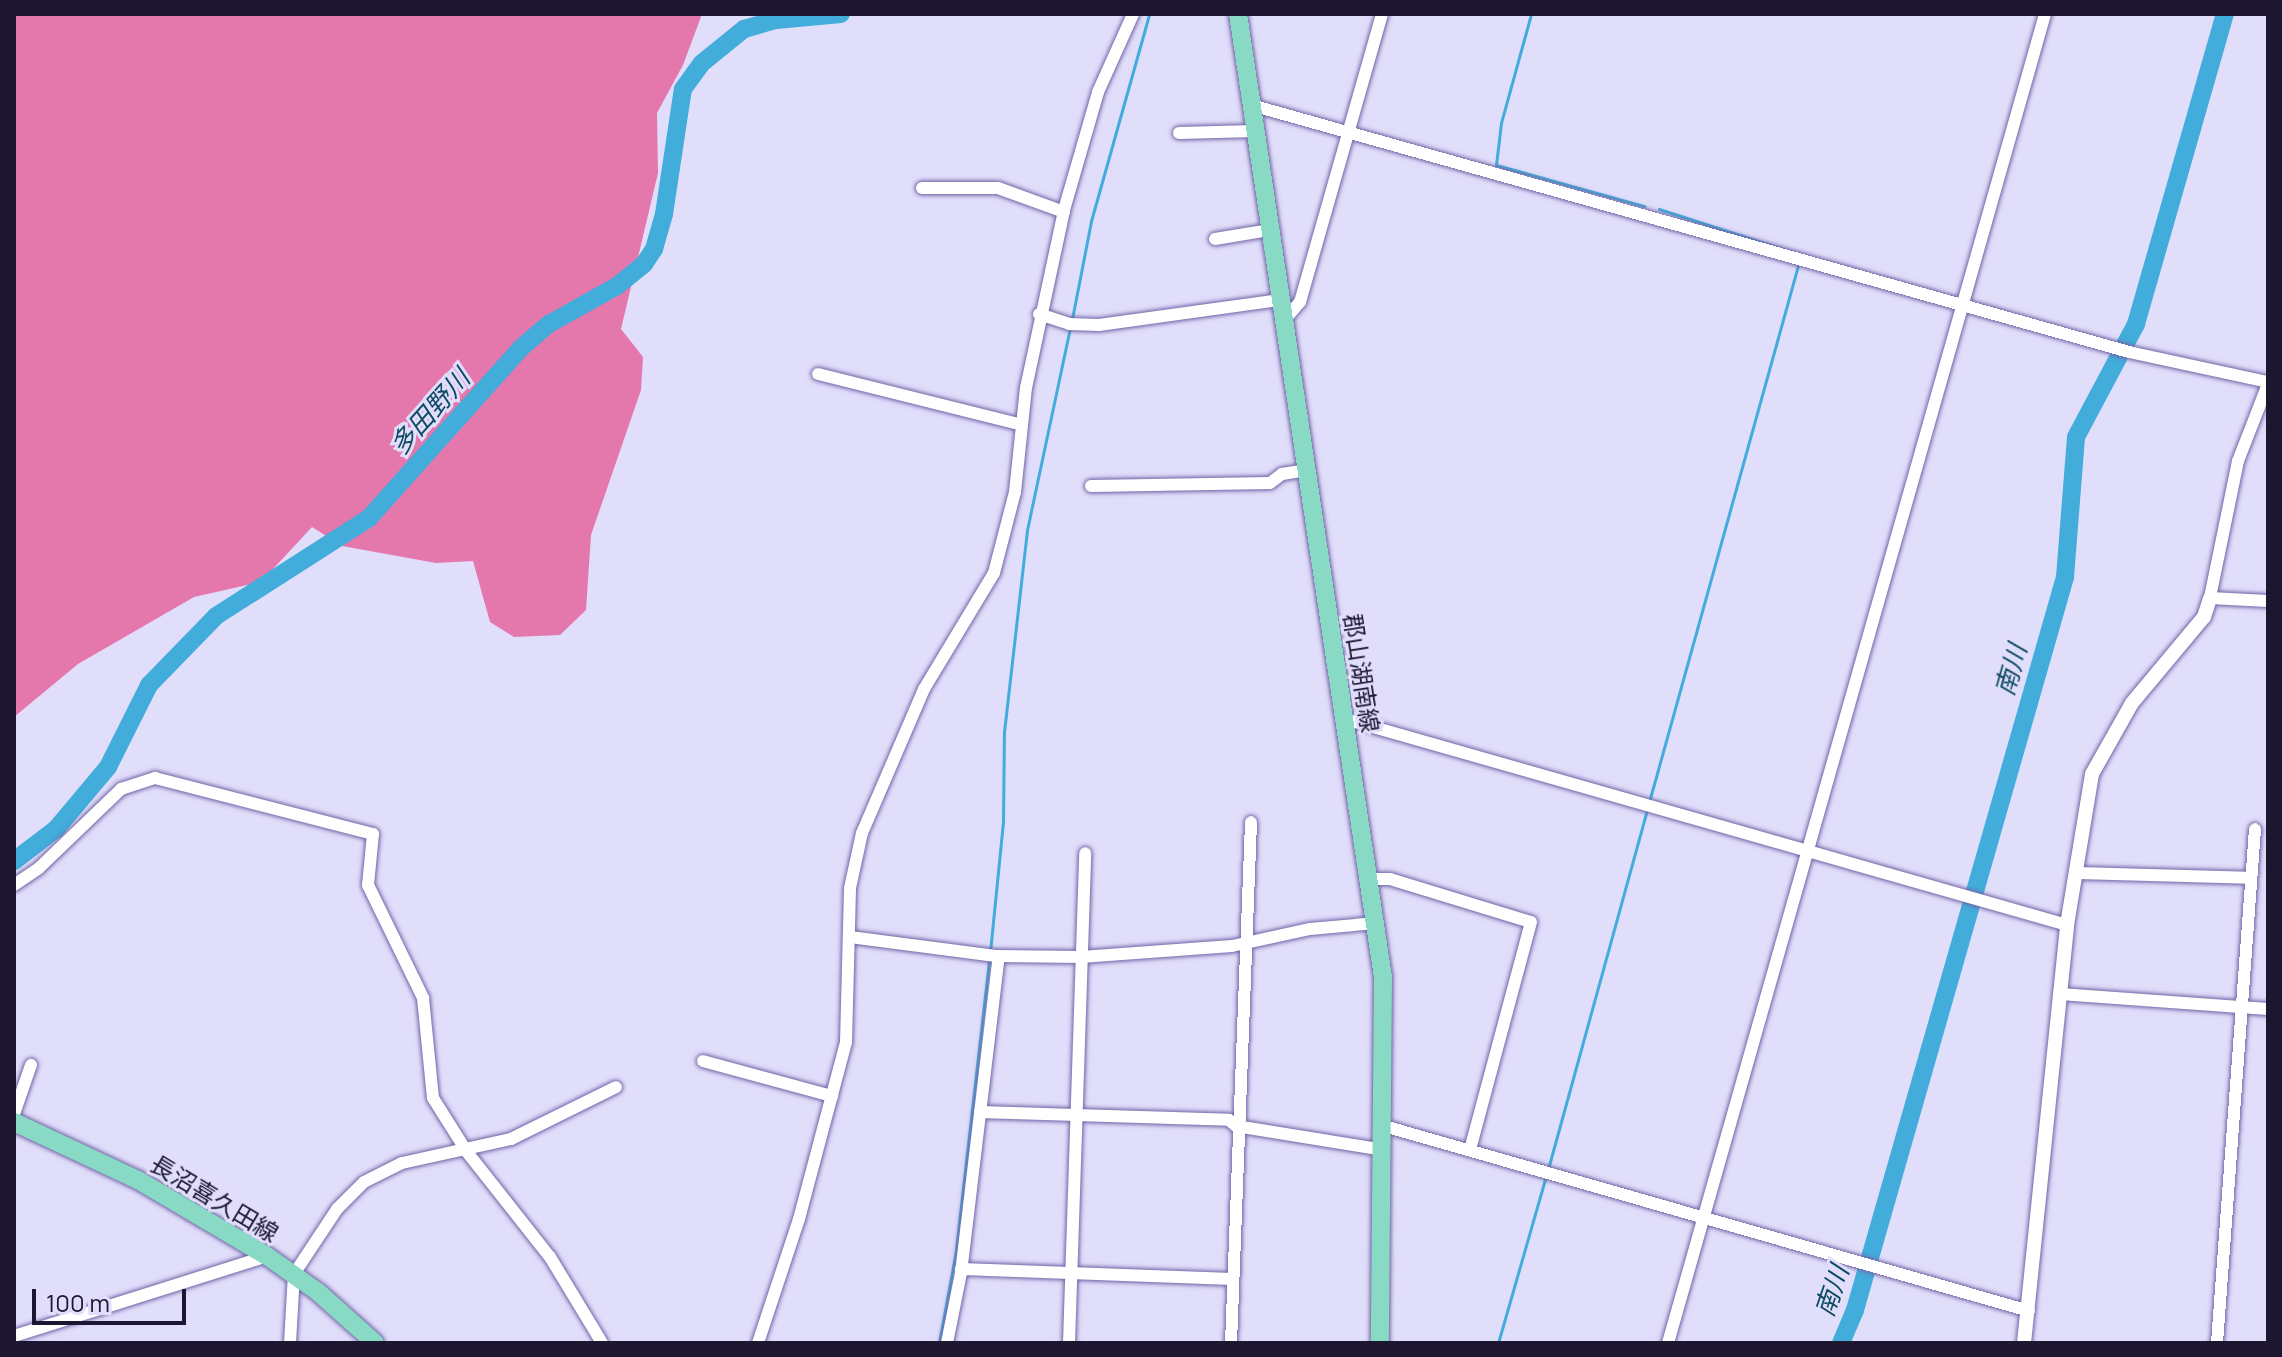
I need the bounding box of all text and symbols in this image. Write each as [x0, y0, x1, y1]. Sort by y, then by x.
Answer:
water label: 多田野川 [384, 363, 476, 461]
street label: 郡山湖南線 [1338, 611, 1386, 735]
water label: 南川 [1989, 641, 2033, 699]
street label: 長沼喜久田線 [146, 1149, 284, 1247]
water label: 南川 [1809, 1261, 1855, 1321]
scale bar [36, 1273, 190, 1323]
text: 100 m [46, 1286, 110, 1319]

